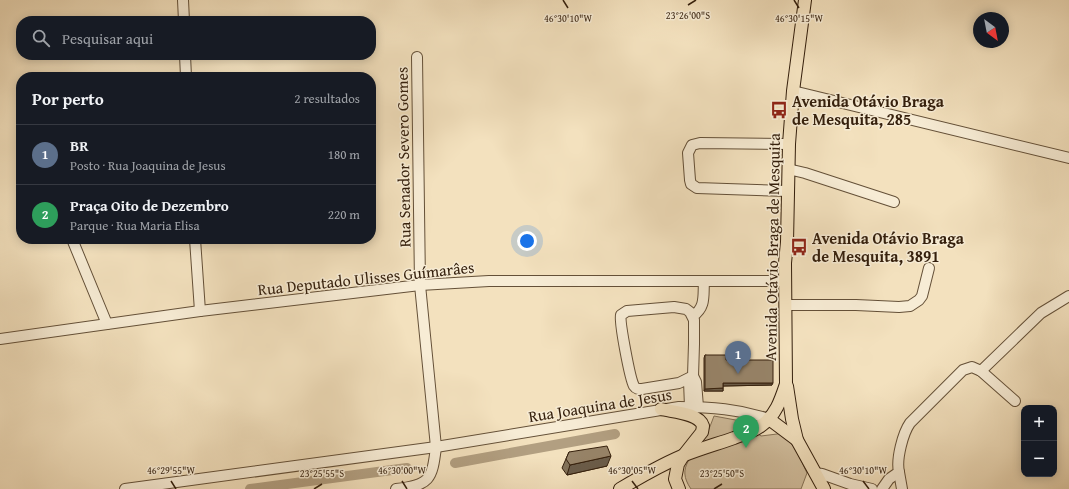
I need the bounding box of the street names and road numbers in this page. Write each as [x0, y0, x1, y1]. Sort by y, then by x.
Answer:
street label: Rua Senador Severo Gomes [389, 66, 417, 248]
street label: Avenida Otávio Braga de Mesquita [758, 133, 786, 361]
street label: Rua Deputado Ulisses Guímarâes [256, 255, 476, 301]
street label: Rua Joaquina de Jesus [527, 382, 673, 428]

